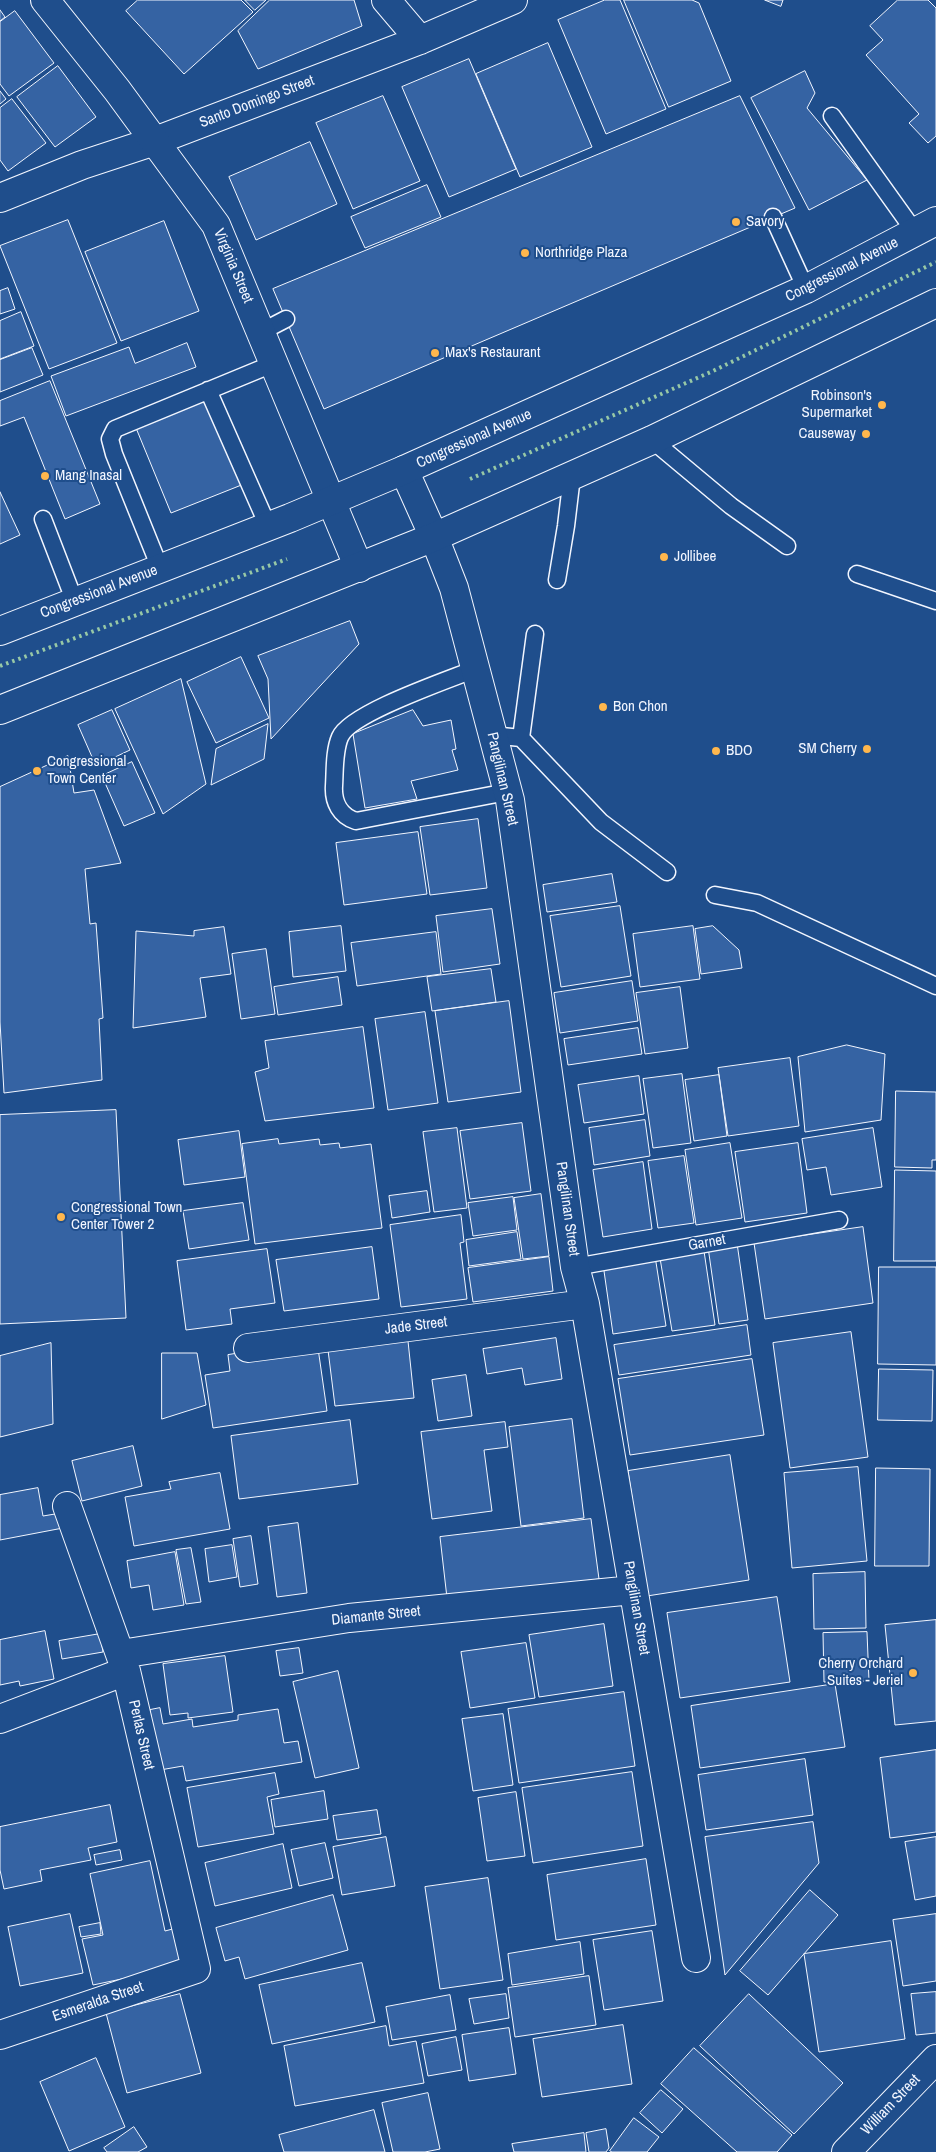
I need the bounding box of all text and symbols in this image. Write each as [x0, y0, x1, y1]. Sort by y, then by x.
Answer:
street label: Santo Domingo Street [197, 72, 317, 132]
place label: Savory [746, 213, 784, 231]
marker: Savory [730, 216, 742, 228]
street label: Virginia Street [209, 226, 257, 306]
street label: Congressional Avenue [783, 234, 901, 306]
place label: Northridge Plaza [535, 244, 627, 262]
marker: Northridge Plaza [519, 247, 531, 259]
place label: Max's Restaurant [445, 344, 540, 362]
marker: Max's Restaurant [429, 347, 441, 359]
place label: Robinson's Supermarket [802, 387, 872, 422]
marker: Robinson's Supermarket [876, 399, 888, 411]
street label: Congressional Avenue [414, 406, 534, 472]
place label: Causeway [799, 425, 856, 443]
marker: Causeway [860, 428, 872, 440]
place label: Mang Inasal [55, 467, 122, 485]
marker: Mang Inasal [39, 470, 51, 482]
place label: Jollibee [674, 548, 716, 566]
marker: Jollibee [658, 551, 670, 563]
street label: Congressional Avenue [38, 561, 160, 623]
place label: Bon Chon [613, 698, 668, 716]
marker: Bon Chon [597, 701, 609, 713]
street label: Pangilinan Street [483, 731, 521, 827]
place label: SM Cherry [798, 740, 857, 758]
place label: BDO [726, 742, 753, 760]
marker: SM Cherry [861, 743, 873, 755]
marker: BDO [710, 745, 722, 757]
place label: Congressional Town Center [47, 753, 126, 788]
marker: Congressional Town Center [31, 765, 43, 777]
street label: Pangilinan Street [551, 1161, 583, 1257]
place label: Congressional Town Center Tower 2 [71, 1199, 182, 1234]
marker: Congressional Town Center Tower 2 [55, 1211, 67, 1223]
street label: Garnet [687, 1231, 727, 1255]
street label: Jade Street [384, 1313, 448, 1339]
street label: Pangilinan Street [619, 1560, 653, 1656]
street label: Diamante Street [331, 1602, 421, 1630]
place label: Cherry Orchard Suites - Jeriel [818, 1655, 903, 1690]
marker: Cherry Orchard Suites - Jeriel [907, 1667, 919, 1679]
street label: Perlas Street [124, 1698, 158, 1772]
street label: Esmeralda Street [50, 1978, 146, 2026]
street label: William Street [858, 2071, 924, 2139]

